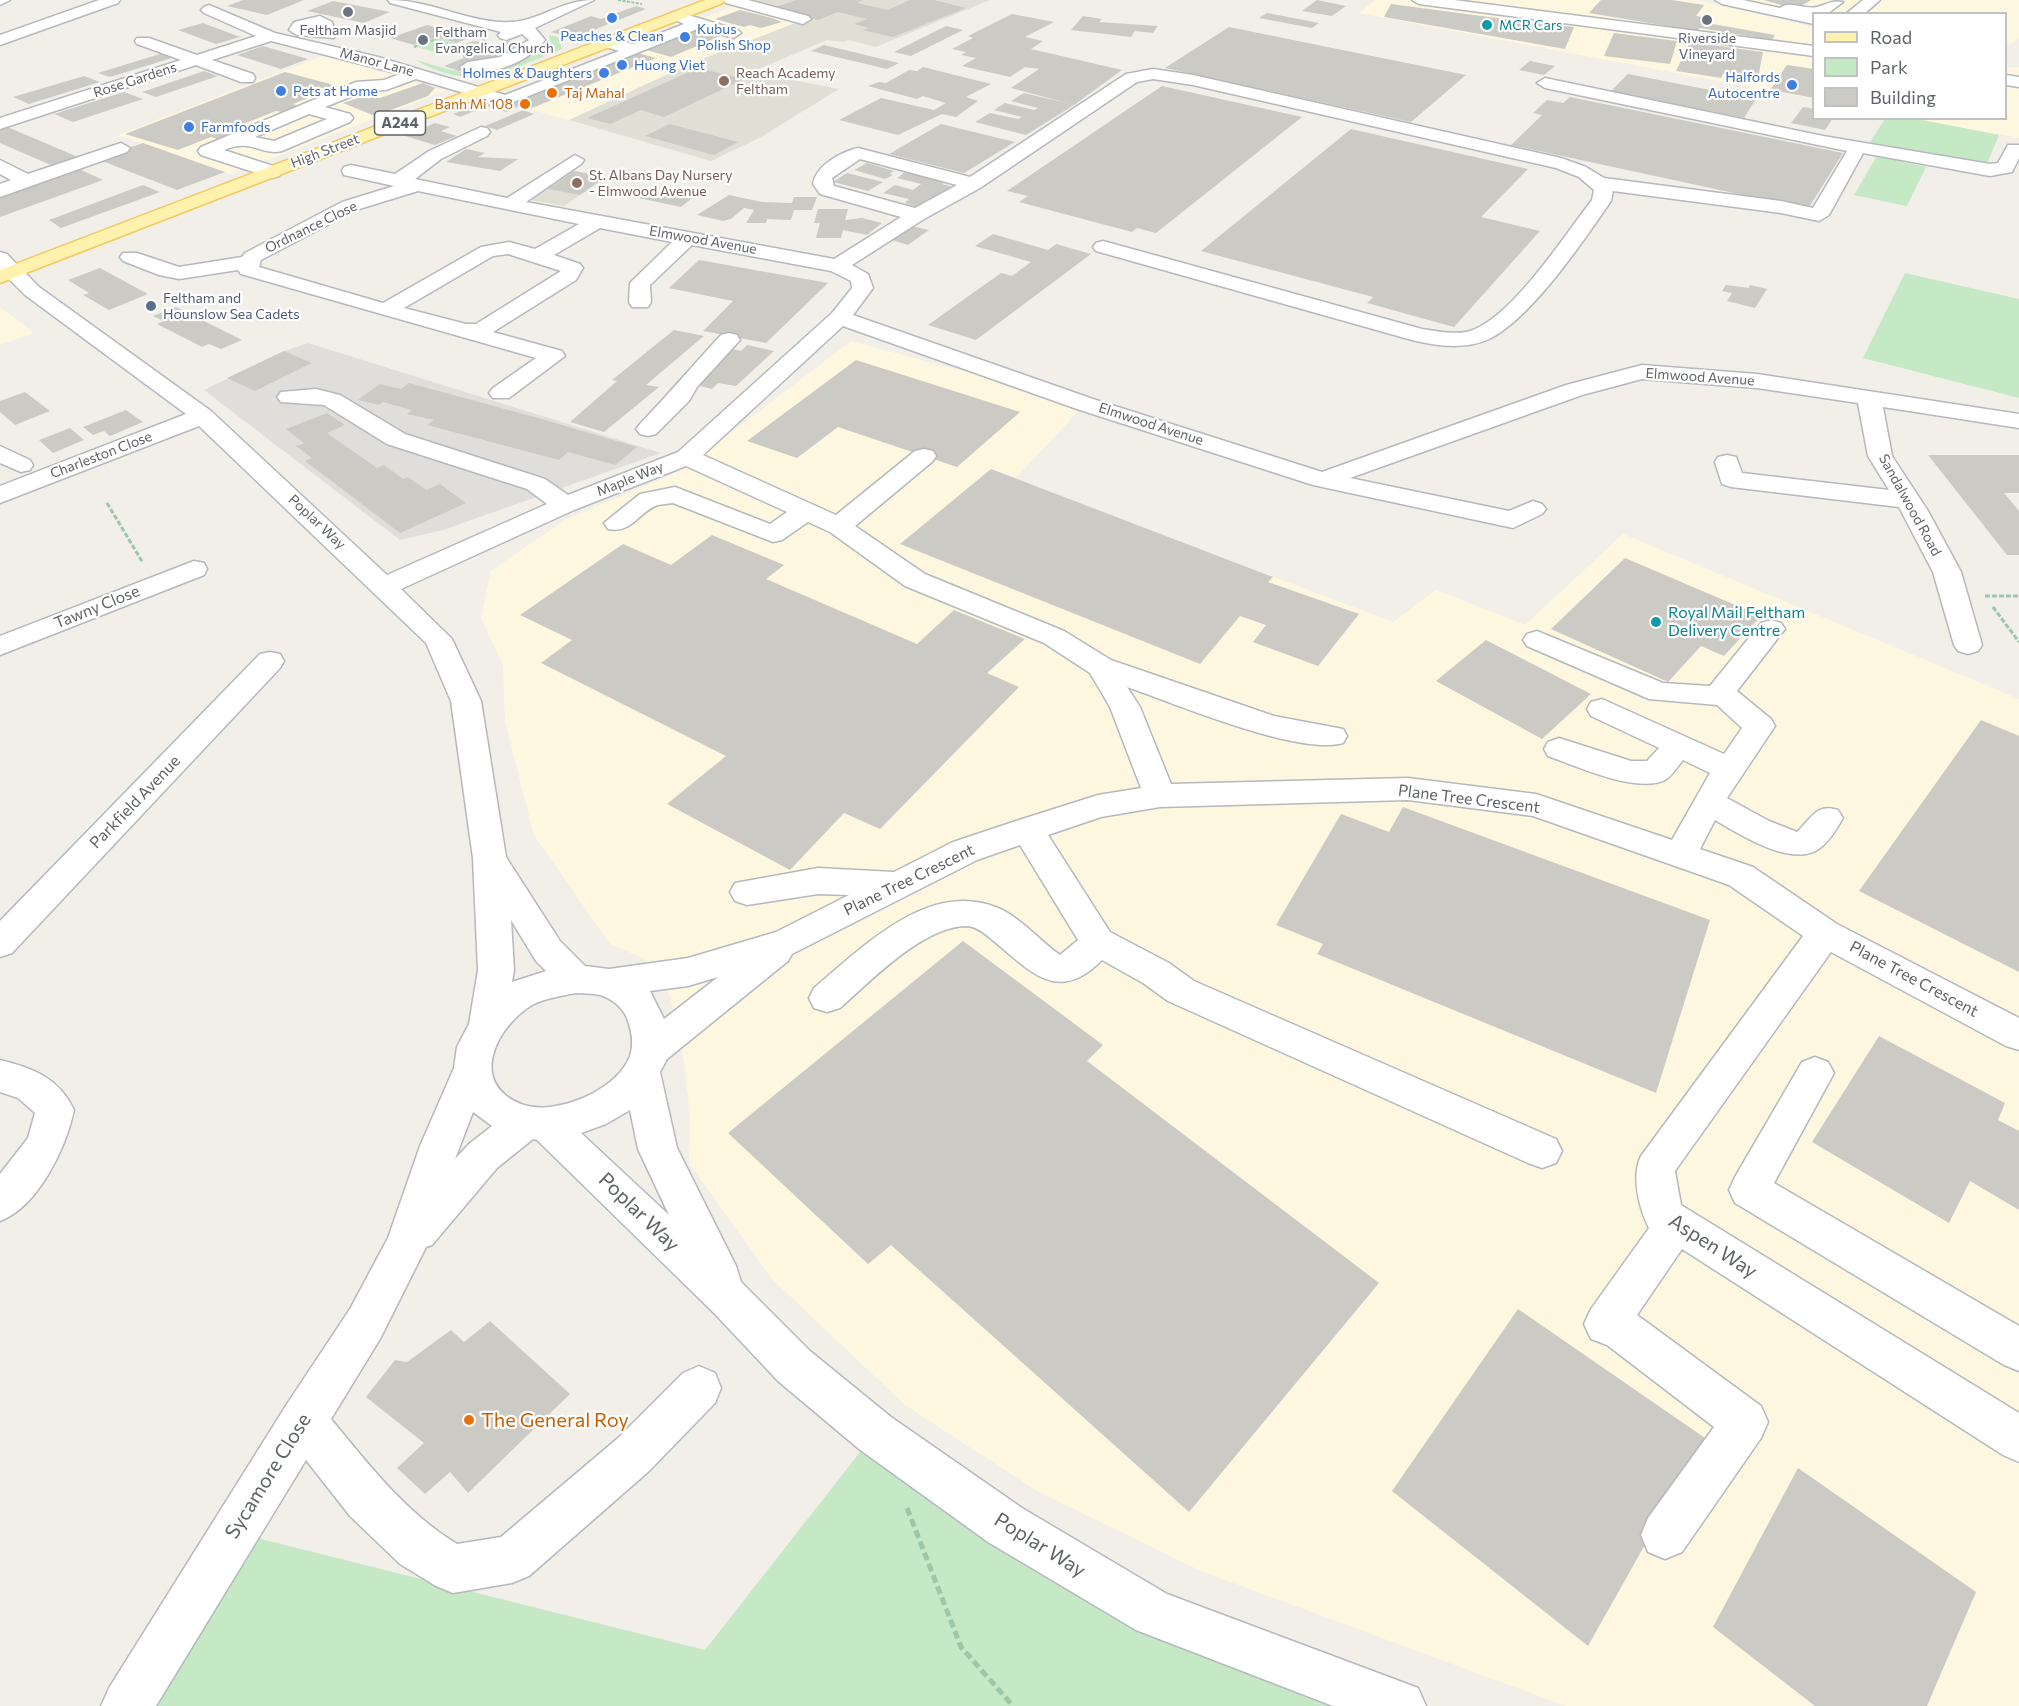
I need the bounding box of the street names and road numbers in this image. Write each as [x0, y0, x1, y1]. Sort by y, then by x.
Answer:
street label: Manor Lane [338, 44, 416, 80]
street label: Rose Gardens [91, 59, 179, 101]
road number: A244 [374, 111, 426, 135]
street label: High Street [288, 130, 362, 172]
street label: Ordnance Close [262, 197, 360, 257]
street label: Elmwood Avenue [648, 222, 758, 258]
street label: Elmwood Avenue [1645, 365, 1755, 389]
street label: Elmwood Avenue [1097, 399, 1205, 449]
street label: Charleston Close [48, 428, 154, 482]
street label: Sandalwood Road [1875, 451, 1945, 559]
street label: Maple Way [594, 458, 666, 500]
street label: Poplar Way [285, 491, 349, 553]
street label: Tawny Close [52, 581, 142, 633]
street label: Parkfield Avenue [86, 751, 184, 853]
street label: Plane Tree Crescent [1397, 781, 1541, 817]
street label: Plane Tree Crescent [841, 840, 977, 920]
street label: Plane Tree Crescent [1846, 937, 1982, 1021]
street label: Poplar Way [594, 1167, 684, 1257]
street label: Aspen Way [1664, 1209, 1762, 1283]
street label: Sycamore Close [220, 1409, 316, 1543]
street label: Poplar Way [990, 1507, 1090, 1583]

